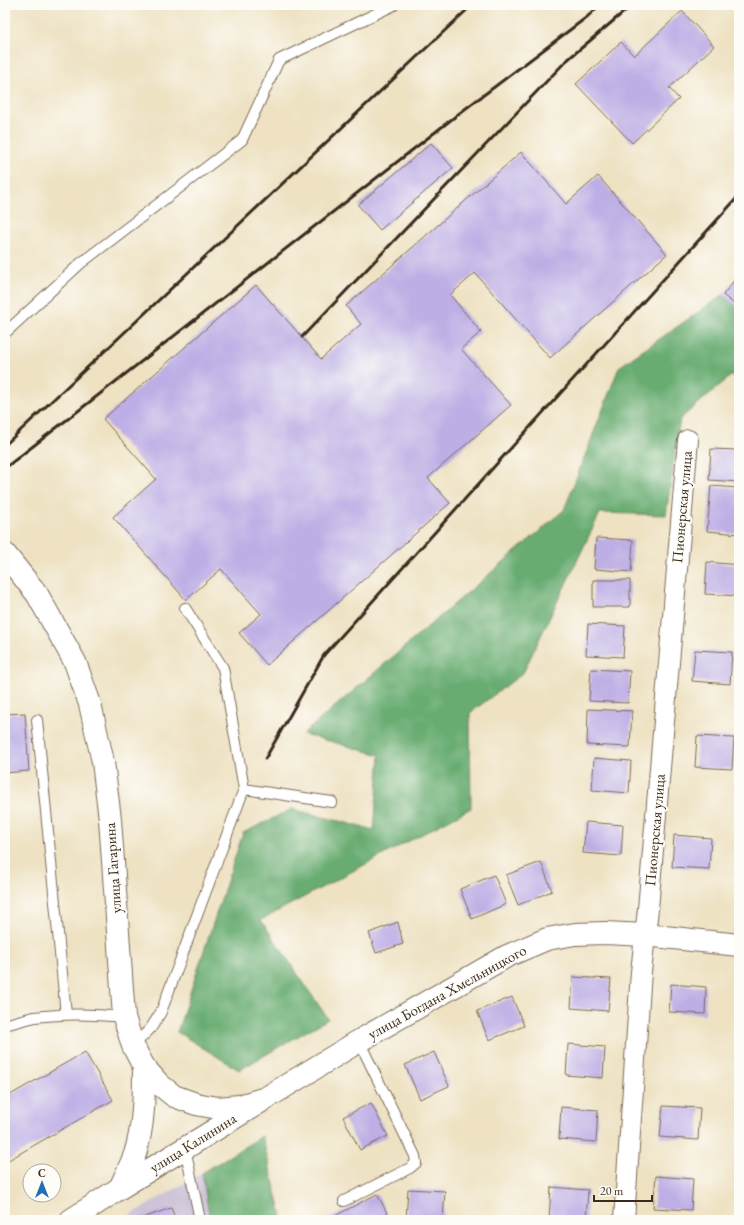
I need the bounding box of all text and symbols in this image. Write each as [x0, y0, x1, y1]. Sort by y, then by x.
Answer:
street label: Пионерская улица [667, 450, 696, 564]
street label: Пионерская улица [640, 773, 669, 887]
street label: улица Гагарина [100, 822, 125, 914]
street label: улица Богдана Хмельницкого [364, 940, 529, 1043]
street label: улица Калинина [146, 1108, 240, 1177]
north arrow [22, 1163, 62, 1203]
text: С [38, 1166, 46, 1180]
scale bar [594, 1177, 652, 1203]
text: 20 m [600, 1183, 624, 1199]

